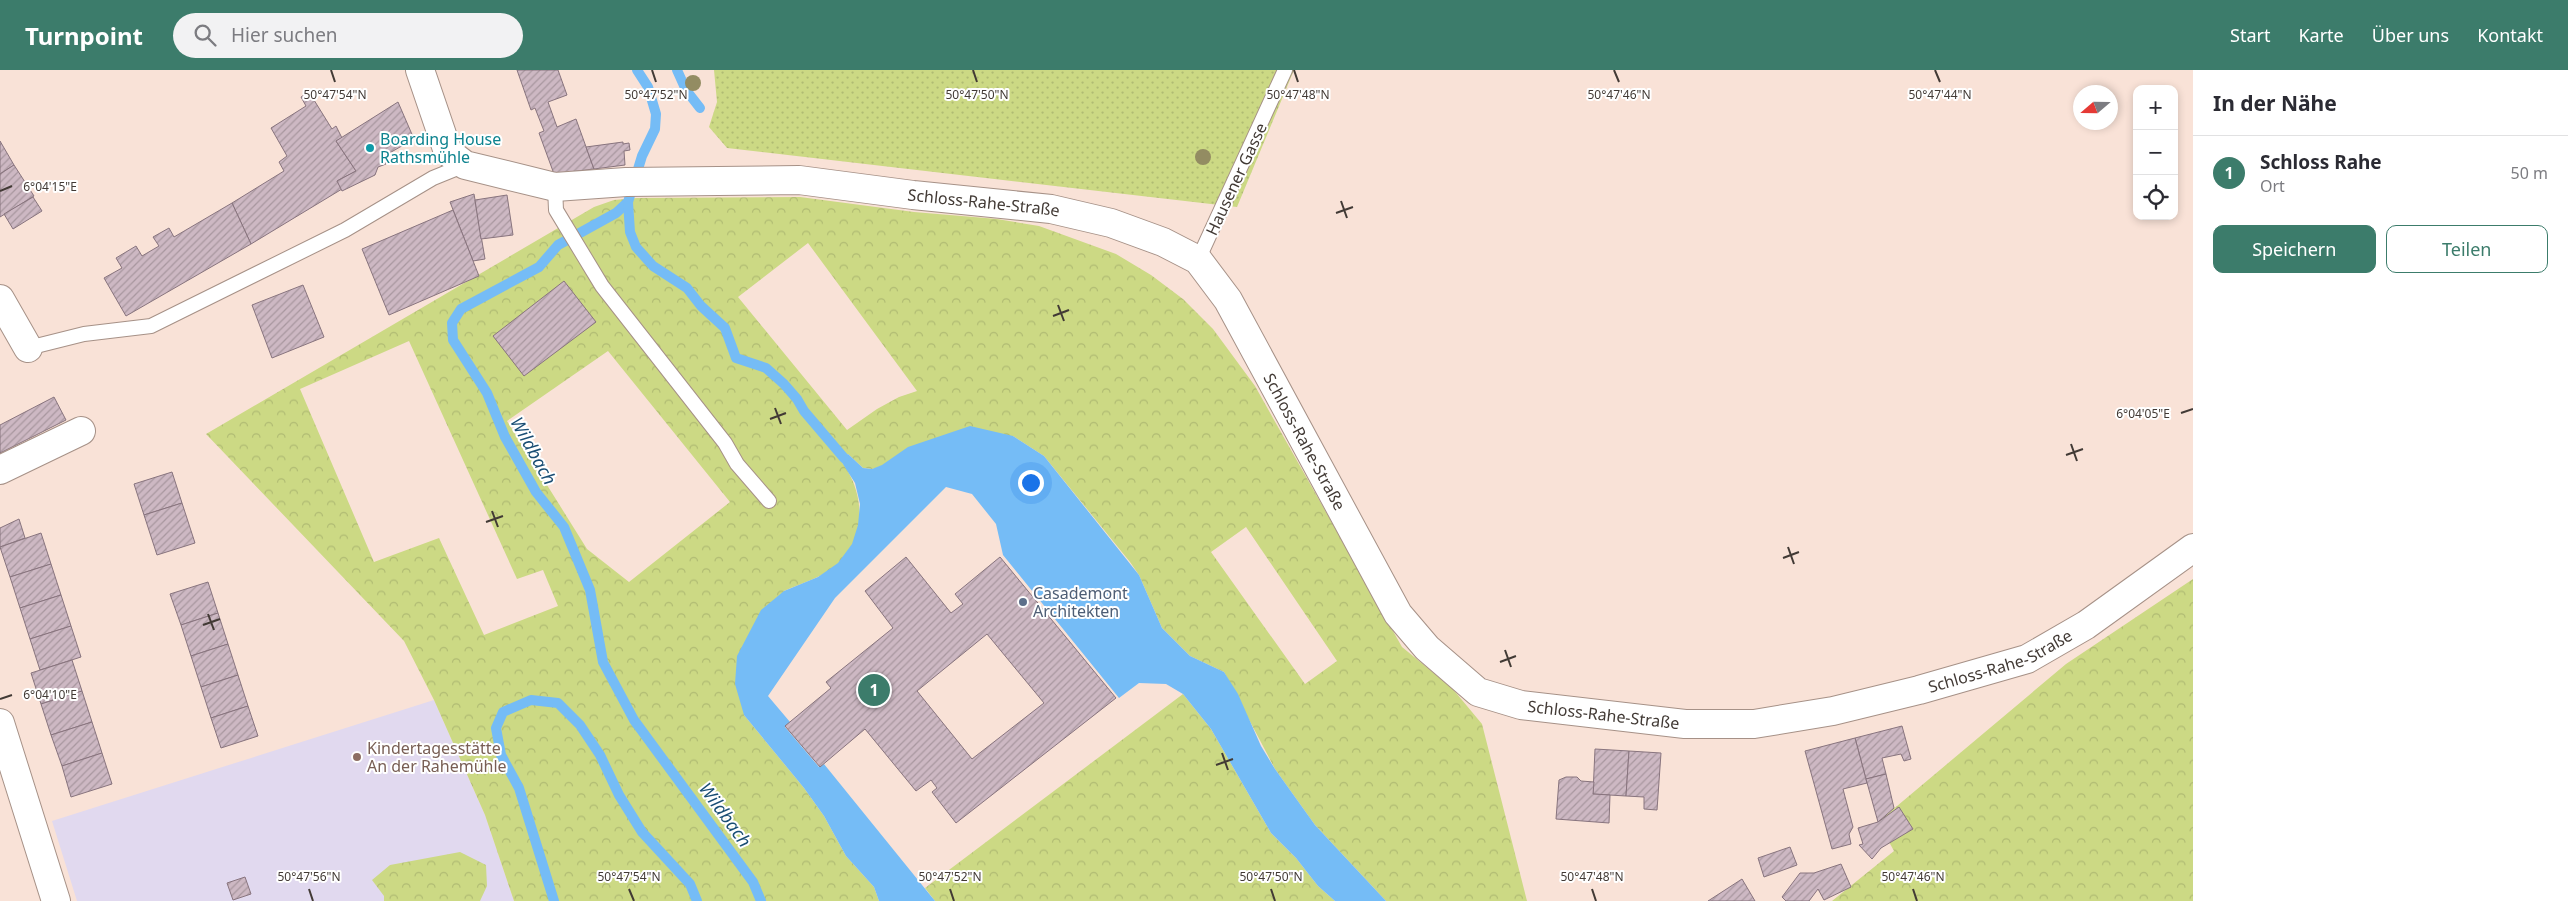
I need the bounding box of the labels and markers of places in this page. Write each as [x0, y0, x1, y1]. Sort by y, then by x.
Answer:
place label: Boarding House Rathsmühle [380, 128, 501, 168]
marker: Boarding House Rathsmühle [364, 142, 376, 154]
place label: Casademont Architekten [1033, 582, 1128, 622]
marker: Casademont Architekten [1017, 596, 1029, 608]
pin: 1 [858, 671, 890, 709]
place label: Kindertagesstätte An der Rahemühle [367, 737, 507, 777]
marker: Kindertagesstätte An der Rahemühle [351, 751, 363, 763]

